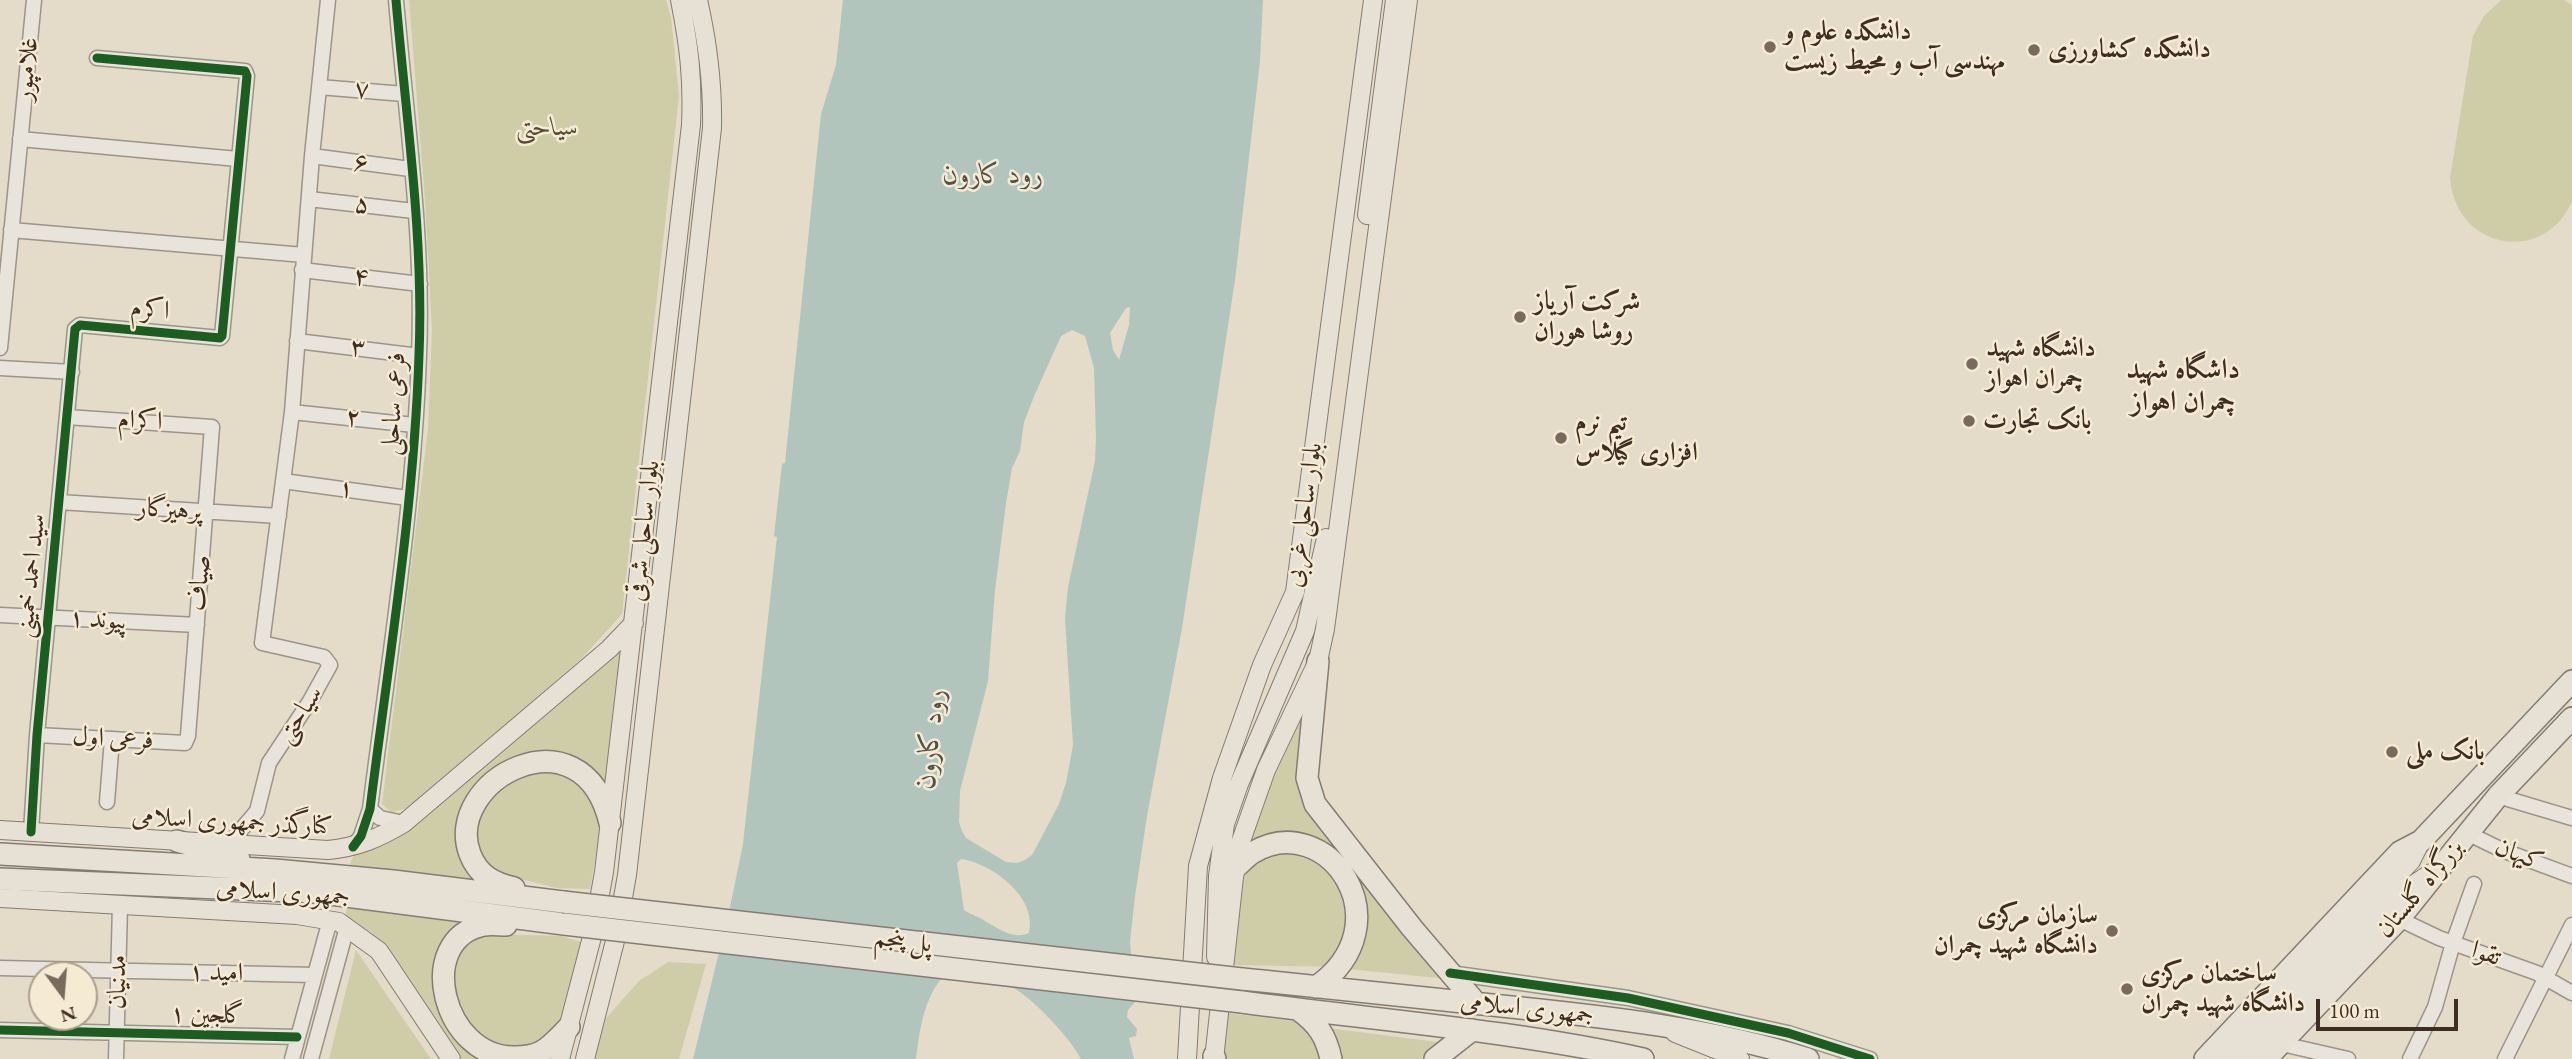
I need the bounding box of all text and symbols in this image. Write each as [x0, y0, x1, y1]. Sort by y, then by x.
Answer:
place label: دانشکده علوم و مهندسی آب و محیط زیست [1784, 16, 2005, 78]
place label: دانشکده کشاورزی [2048, 34, 2211, 66]
street label: غلامپور [8, 36, 46, 102]
marker: دانشکده علوم و مهندسی آب و محیط زیست [1762, 39, 1778, 55]
marker: دانشکده کشاورزی [2026, 42, 2042, 58]
street label: ۷ [353, 74, 371, 106]
park label: سیاحتی [515, 112, 579, 144]
street label: ۶ [352, 147, 370, 179]
water label: رود کارون [943, 158, 1043, 192]
street label: ۵ [353, 189, 371, 221]
street label: ۴ [352, 261, 370, 293]
place label: شرکت آریاز روشا هوران [1534, 286, 1640, 348]
street label: اکرم [129, 293, 171, 327]
marker: شرکت آریاز روشا هوران [1512, 309, 1528, 325]
street label: ۳ [349, 332, 367, 364]
place label: دانشگاه شهید چمران اهواز [1986, 333, 2096, 394]
street label: فرعی ساحلی [375, 351, 413, 457]
district label: داشگاه شهید چمران اهواز [2126, 353, 2240, 419]
marker: دانشگاه شهید چمران اهواز [1964, 356, 1980, 372]
street label: ۲ [344, 402, 362, 434]
street label: اکرام [117, 404, 163, 438]
place label: بانک تجارت [1983, 405, 2092, 437]
place label: تیم نرم افزاری گیلاس [1575, 407, 1698, 468]
marker: بانک تجارت [1961, 413, 1977, 429]
marker: تیم نرم افزاری گیلاس [1553, 430, 1569, 446]
street label: بلوار ساحلی غربی [1278, 441, 1330, 589]
street label: بلوار ساحلی شرقی [621, 459, 667, 603]
street label: ۱ [336, 472, 356, 506]
street label: پرهیزگار [135, 492, 203, 528]
street label: سید احمد خمینی [9, 512, 53, 640]
street label: صیاف [182, 554, 218, 612]
street label: پیوند ۱ [68, 603, 128, 637]
street label: سیاحتی [270, 680, 330, 750]
water label: رود کارون [909, 687, 953, 791]
street label: فرعی اول [72, 721, 154, 757]
place label: بانک ملی [2406, 736, 2485, 768]
marker: بانک ملی [2384, 744, 2400, 760]
street label: کنارگذر جمهوری اسلامی [131, 801, 333, 843]
street label: کیهان [2490, 832, 2548, 878]
street label: بزرگراه گلستان [2370, 833, 2470, 945]
street label: جمهوری اسلامی [215, 873, 351, 913]
place label: سازمان مرکزی دانشگاه شهید چمران [1934, 900, 2098, 962]
street label: پل پنجم [872, 922, 934, 960]
marker: سازمان مرکزی دانشگاه شهید چمران [2104, 923, 2120, 939]
street label: تقوا [2467, 934, 2505, 974]
street label: مدنیان [102, 954, 134, 1010]
street label: امید ۱ [188, 957, 244, 989]
place label: ساختمان مرکزی دانشگاه شهید چمران [2141, 958, 2305, 1020]
north arrow [28, 961, 98, 1031]
marker: ساختمان مرکزی دانشگاه شهید چمران [2119, 981, 2135, 997]
street label: جمهوری اسلامی [1459, 986, 1595, 1032]
scale bar [2320, 986, 2462, 1030]
text: 100 m [2329, 997, 2380, 1024]
street label: گلجین ۱ [170, 999, 244, 1031]
text: N [58, 1001, 79, 1029]

